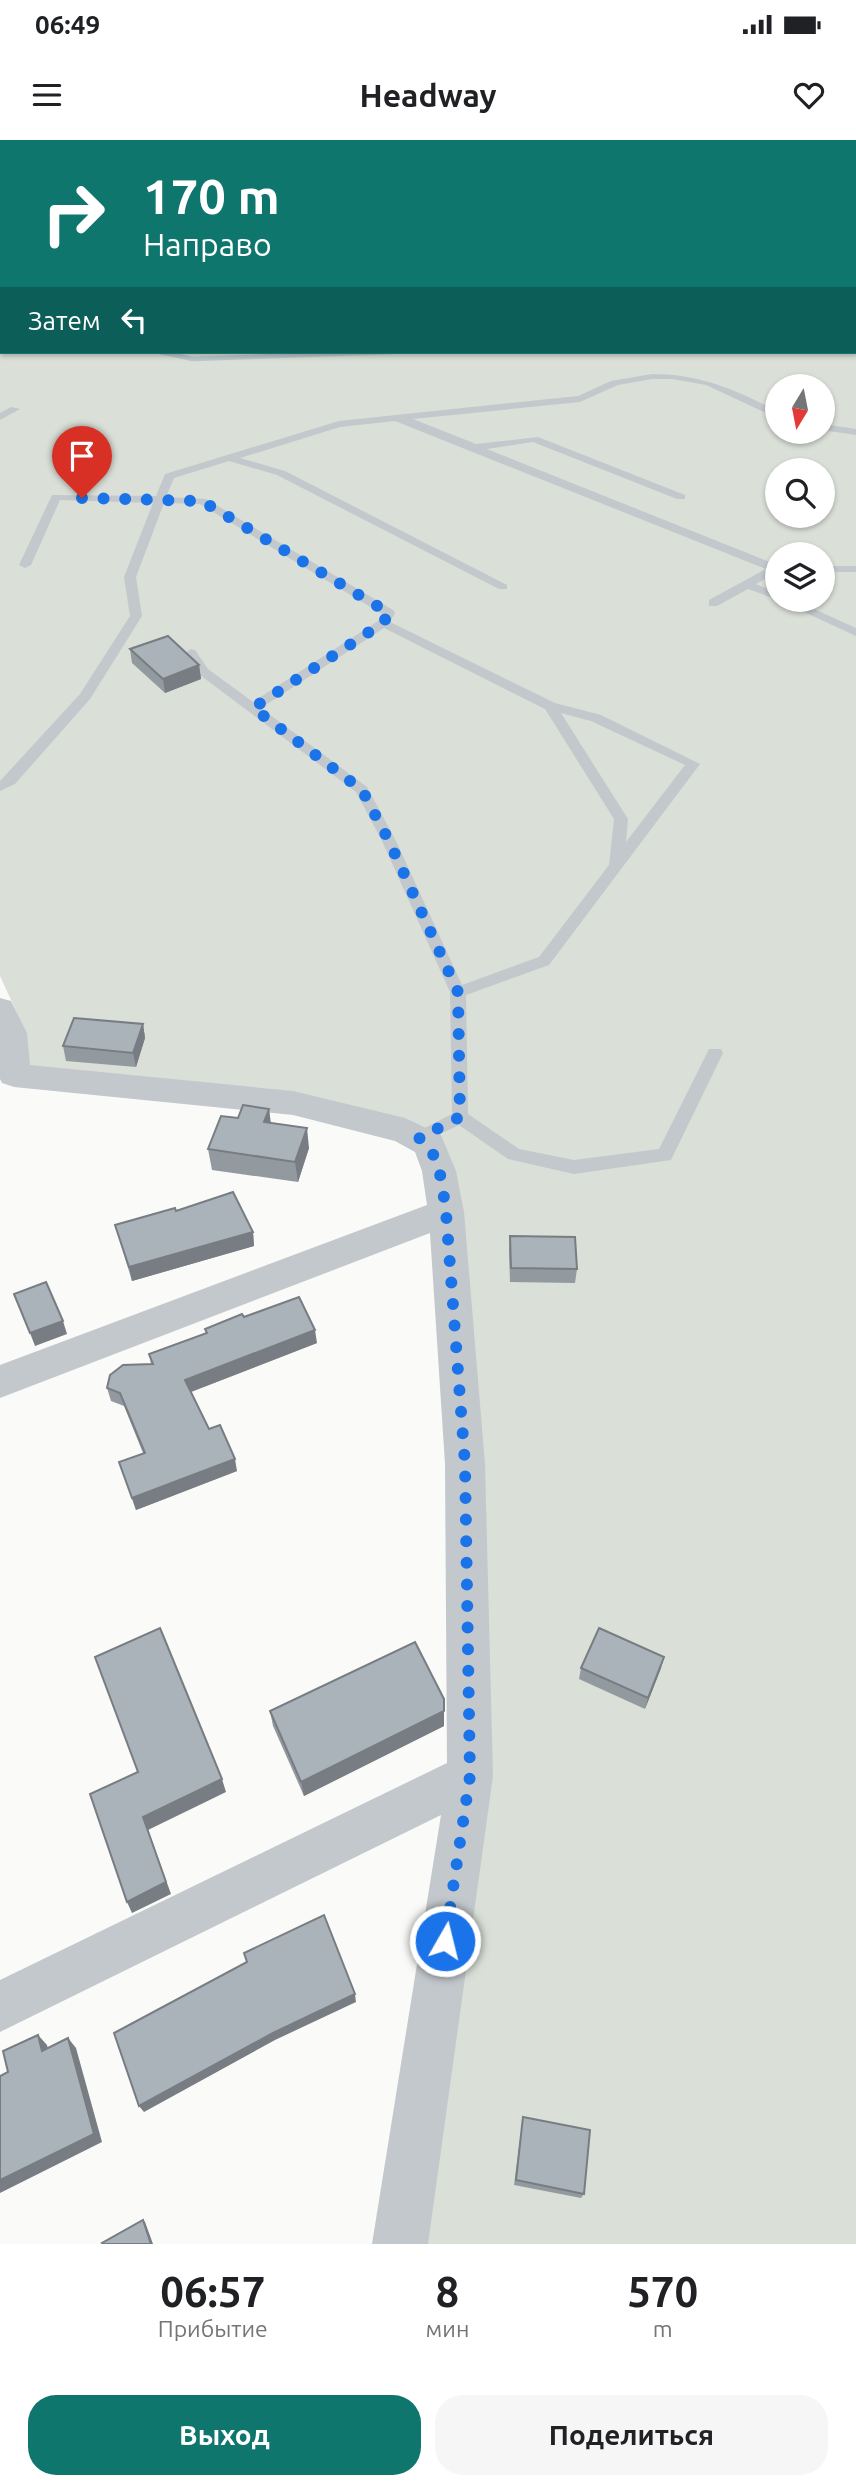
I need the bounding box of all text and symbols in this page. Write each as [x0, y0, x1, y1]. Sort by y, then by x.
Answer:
text: 06:49 [35, 10, 100, 39]
icon: menu [28, 76, 66, 114]
icon: heart [790, 76, 828, 114]
text: Headway [359, 77, 497, 113]
icon: right [28, 168, 119, 259]
text: 170 m [143, 168, 280, 223]
text: Направо [143, 226, 272, 262]
icon: left [115, 301, 153, 339]
text: Затем [28, 306, 101, 335]
north arrow [765, 374, 835, 444]
map controls [765, 374, 835, 612]
pin [52, 426, 112, 498]
icon: arrive [63, 437, 101, 475]
button: search [765, 458, 835, 528]
button: layers [765, 542, 835, 612]
position arrow [408, 1904, 482, 1978]
text: 06:57 [160, 2268, 265, 2315]
text: 8 [436, 2268, 459, 2315]
text: 570 [627, 2268, 698, 2315]
text: Прибытие [158, 2316, 268, 2341]
text: мин [426, 2316, 469, 2341]
text: m [653, 2316, 673, 2341]
button: Выход [28, 2395, 421, 2475]
button: Поделиться [435, 2395, 828, 2475]

